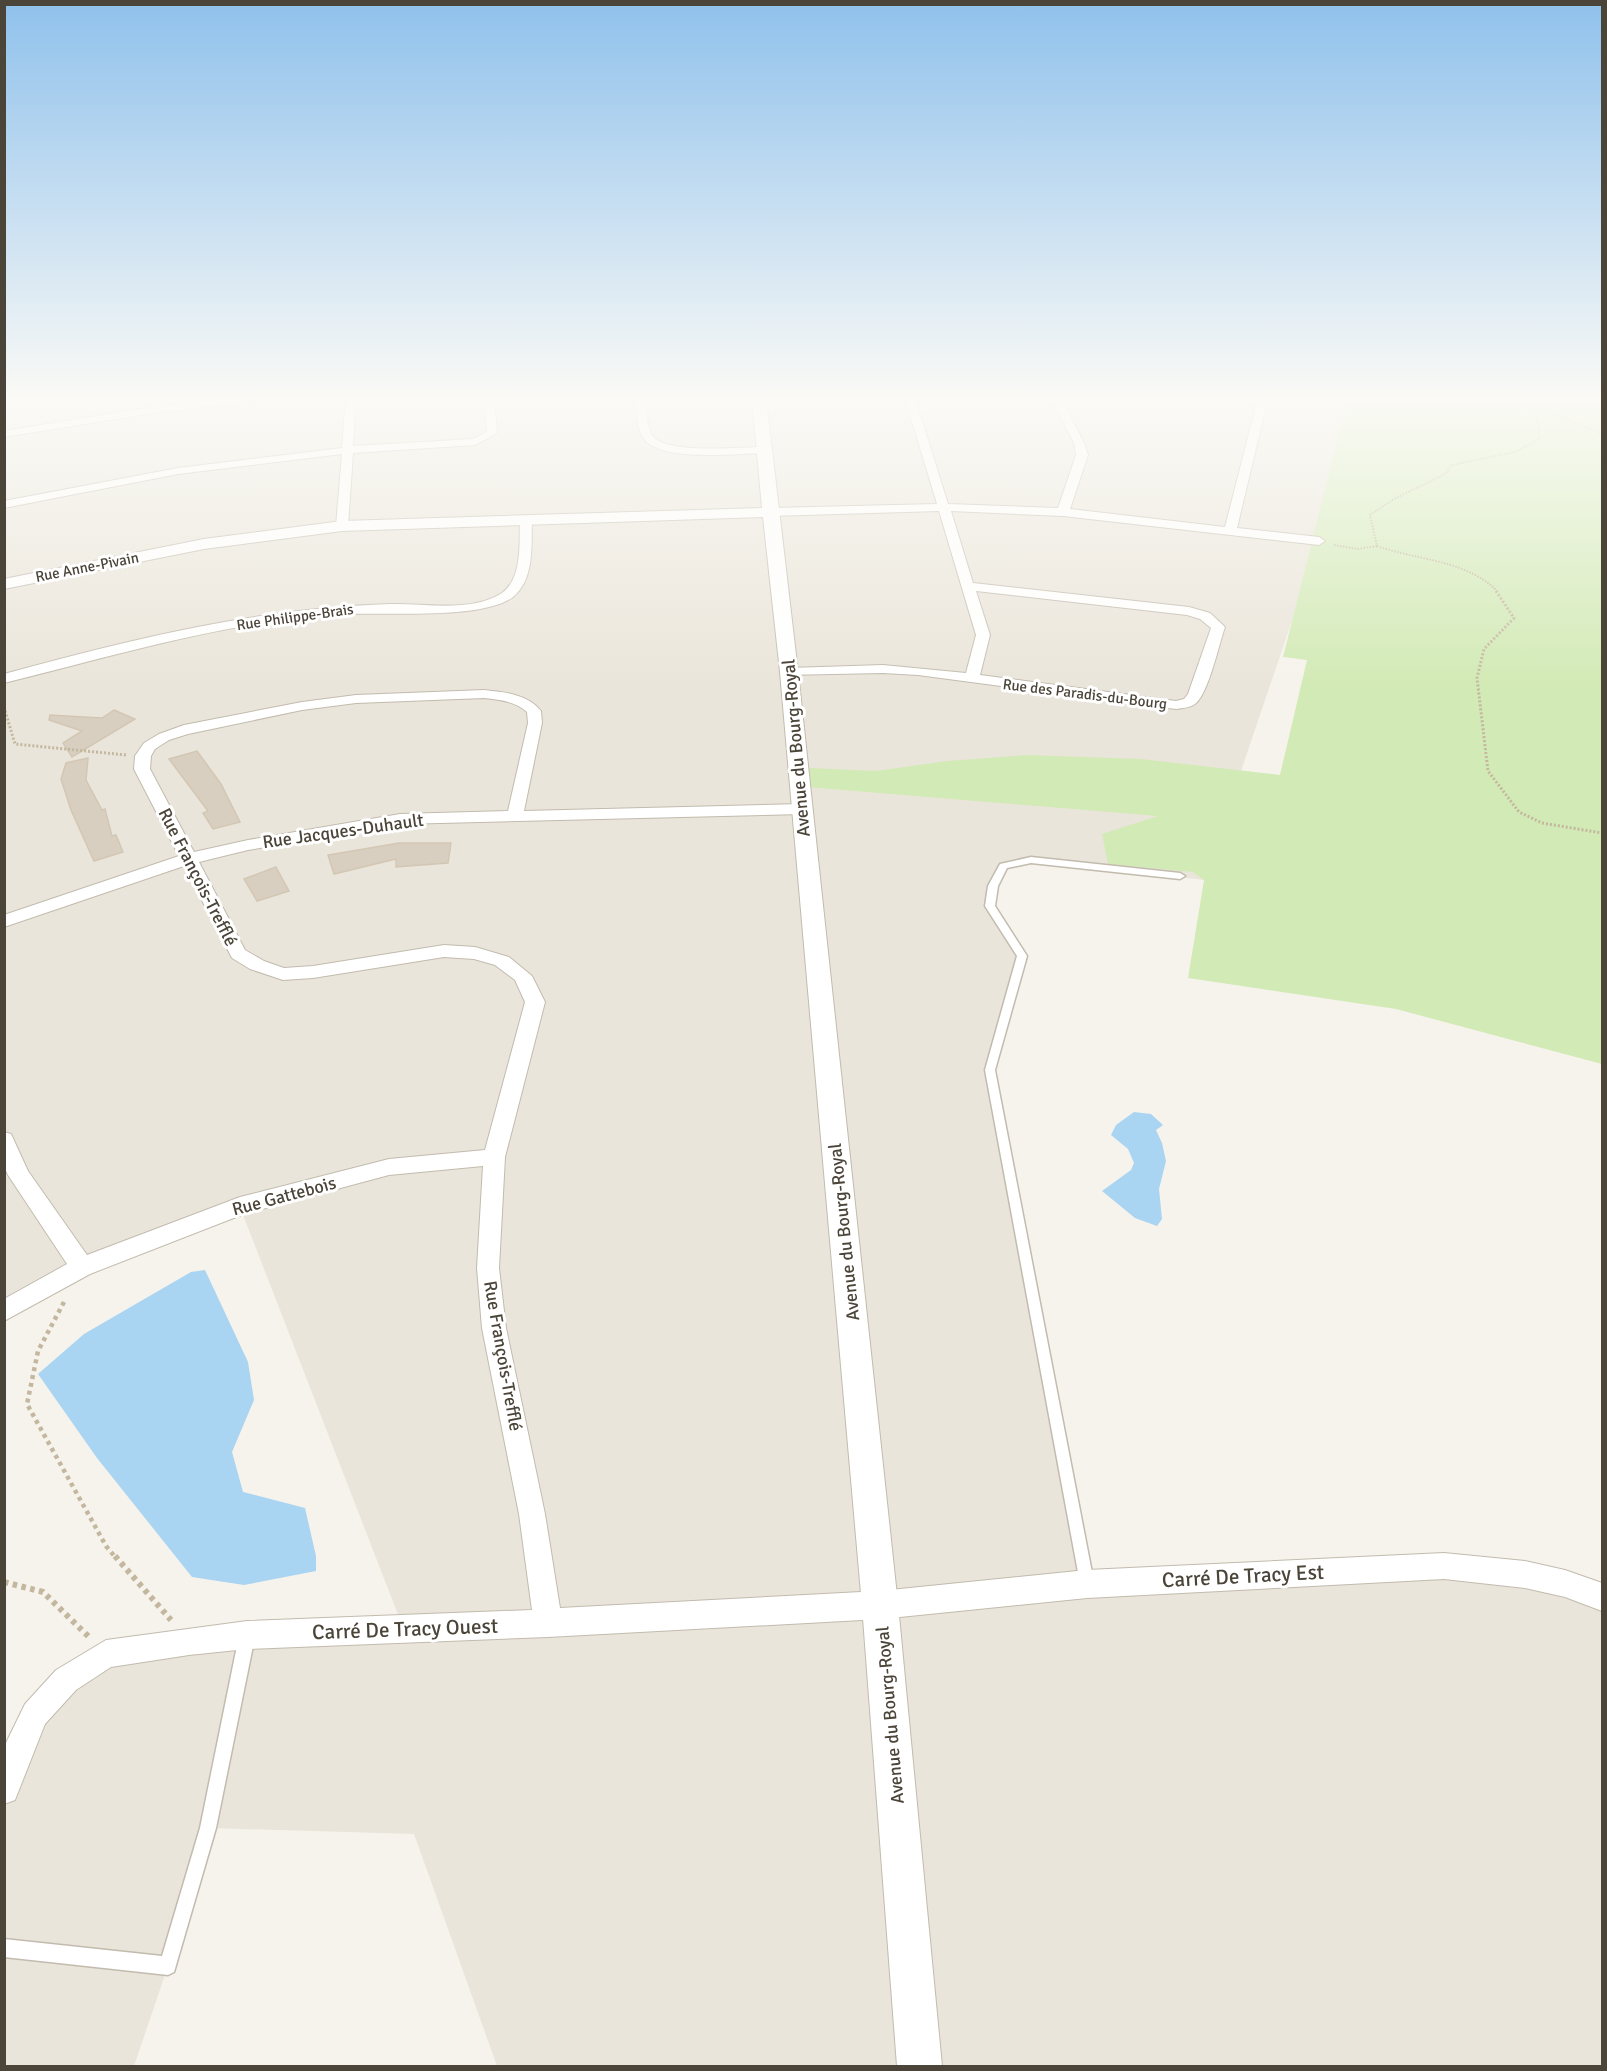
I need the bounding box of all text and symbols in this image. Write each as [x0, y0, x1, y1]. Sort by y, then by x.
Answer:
street label: Rue Anne-Pivain [34, 548, 140, 586]
street label: Rue Philippe-Brais [235, 600, 355, 634]
street label: Avenue du Bourg-Royal [777, 658, 815, 838]
street label: Rue des Paradis-du-Bourg [1002, 675, 1168, 713]
street label: Rue François-Trefflé [154, 804, 242, 950]
street label: Rue Jacques-Duhault [261, 809, 425, 853]
street label: Avenue du Bourg-Royal [824, 1142, 864, 1322]
street label: Rue Gattebois [230, 1172, 339, 1220]
street label: Rue François-Trefflé [479, 1279, 527, 1433]
street label: Carré De Tracy Est [1161, 1559, 1325, 1593]
street label: Carré De Tracy Ouest [312, 1613, 498, 1645]
street label: Avenue du Bourg-Royal [871, 1625, 909, 1805]

